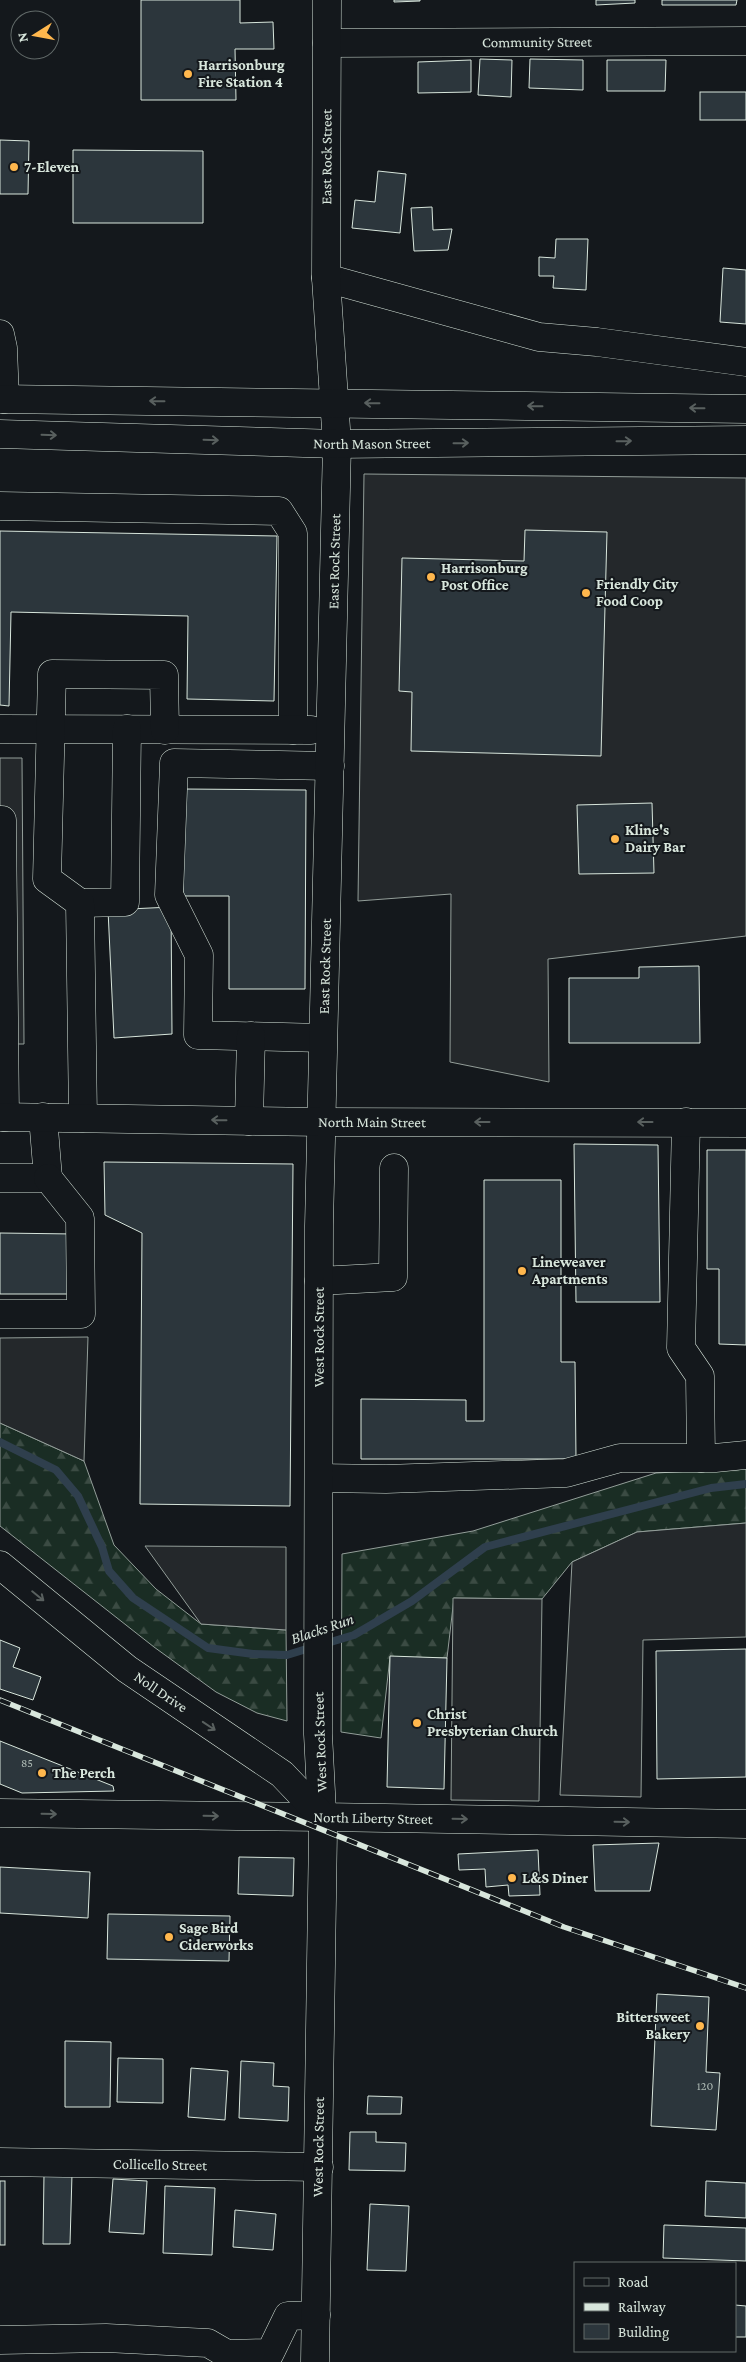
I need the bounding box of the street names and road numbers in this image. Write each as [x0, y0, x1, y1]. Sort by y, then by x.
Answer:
street label: Community Street [482, 34, 593, 51]
street label: East Rock Street [318, 108, 335, 205]
street label: North Mason Street [313, 435, 432, 452]
street label: East Rock Street [325, 512, 343, 609]
street label: East Rock Street [316, 917, 334, 1014]
street label: North Main Street [318, 1114, 427, 1130]
street label: West Rock Street [311, 1286, 327, 1387]
street label: Noll Drive [131, 1668, 191, 1716]
street label: West Rock Street [310, 1691, 330, 1792]
street label: North Liberty Street [313, 1809, 434, 1828]
street label: West Rock Street [309, 2096, 327, 2197]
street label: Collicello Street [113, 2156, 208, 2173]

